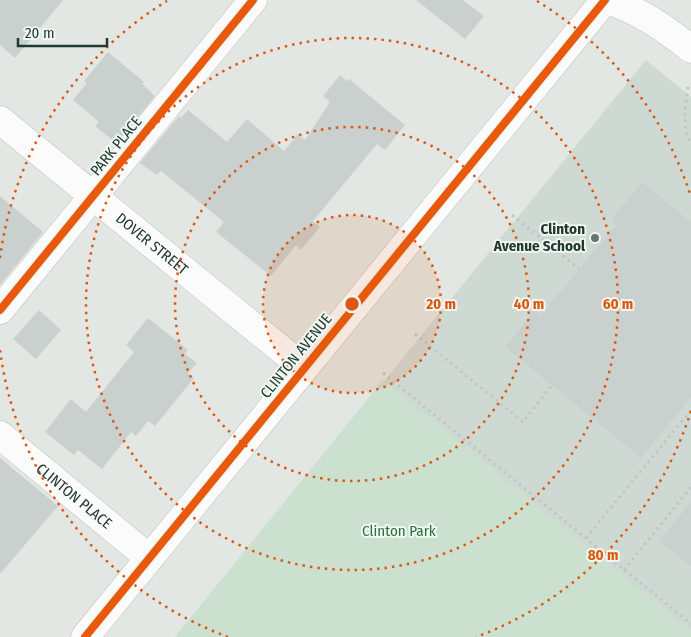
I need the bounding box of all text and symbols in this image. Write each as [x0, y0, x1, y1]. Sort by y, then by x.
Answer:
scale bar [18, 15, 106, 47]
text: 20 m [25, 24, 55, 42]
street label: PARK PLACE [87, 113, 145, 179]
street label: DOVER STREET [112, 209, 192, 279]
place label: Clinton Avenue School [493, 220, 586, 255]
marker: Clinton Avenue School [589, 232, 601, 244]
centre of rings [343, 295, 361, 313]
text: 20 m [425, 295, 456, 313]
text: 40 m [514, 295, 544, 313]
text: 60 m [603, 295, 633, 313]
street label: CLINTON AVENUE [257, 310, 335, 402]
street label: CLINTON PLACE [33, 460, 116, 533]
park label: Clinton Park [362, 522, 436, 540]
text: 80 m [588, 546, 618, 564]

